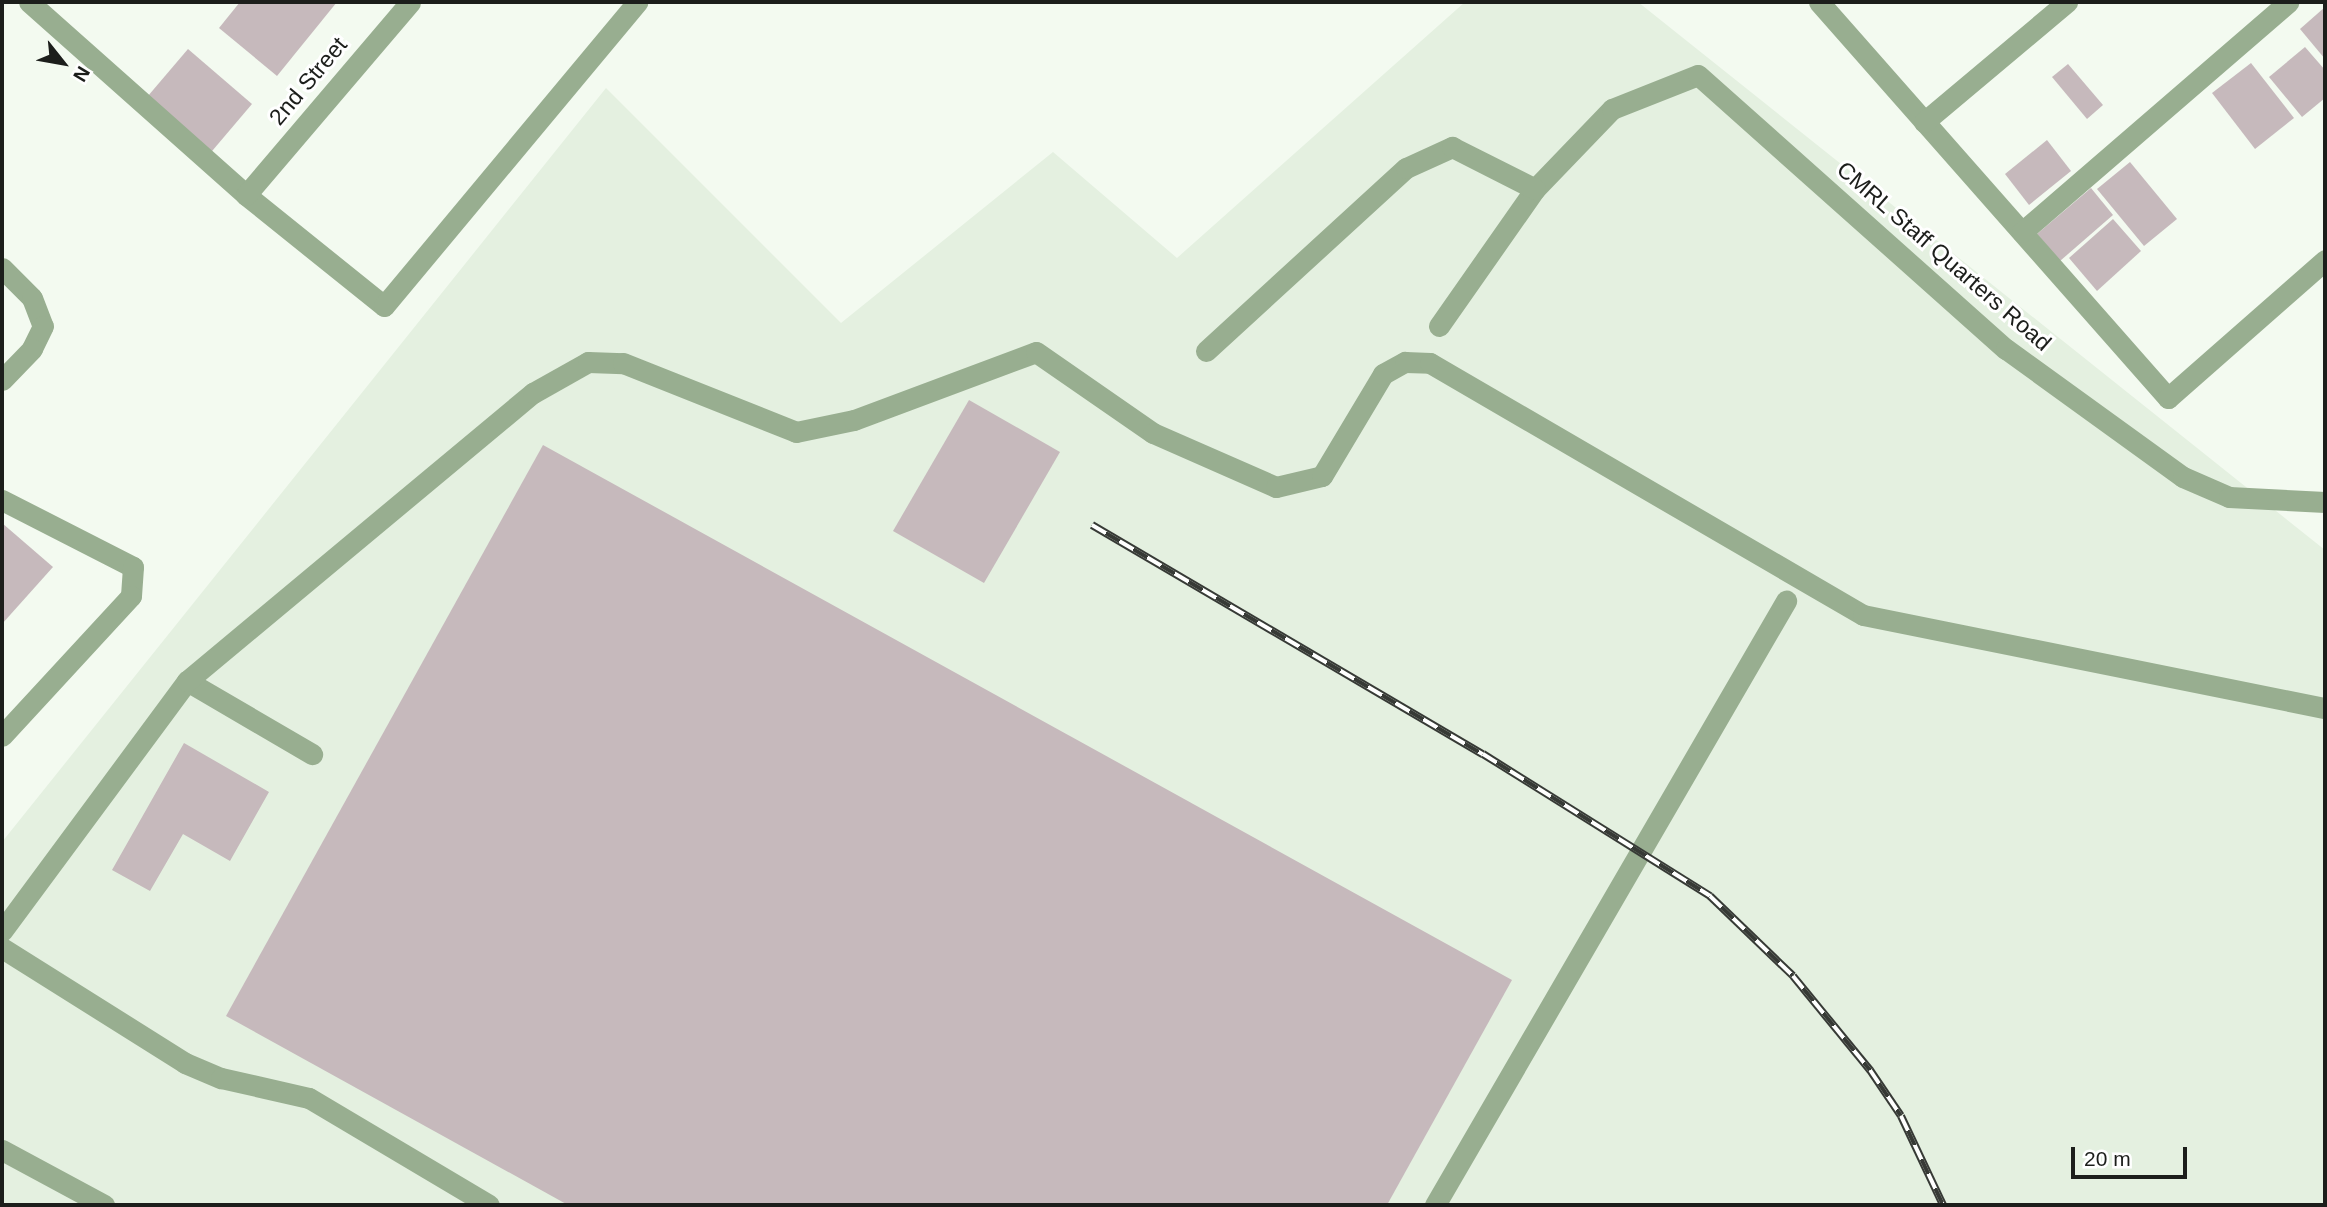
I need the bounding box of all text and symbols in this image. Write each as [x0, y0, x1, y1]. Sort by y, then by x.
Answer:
north arrow [28, 28, 98, 98]
street label: 2nd Street [263, 31, 353, 131]
text: N [69, 63, 94, 85]
street label: CMRL Staff Quarters Road [1831, 155, 2057, 357]
scale bar [2075, 1134, 2190, 1178]
text: 20 m [2084, 1147, 2131, 1170]

